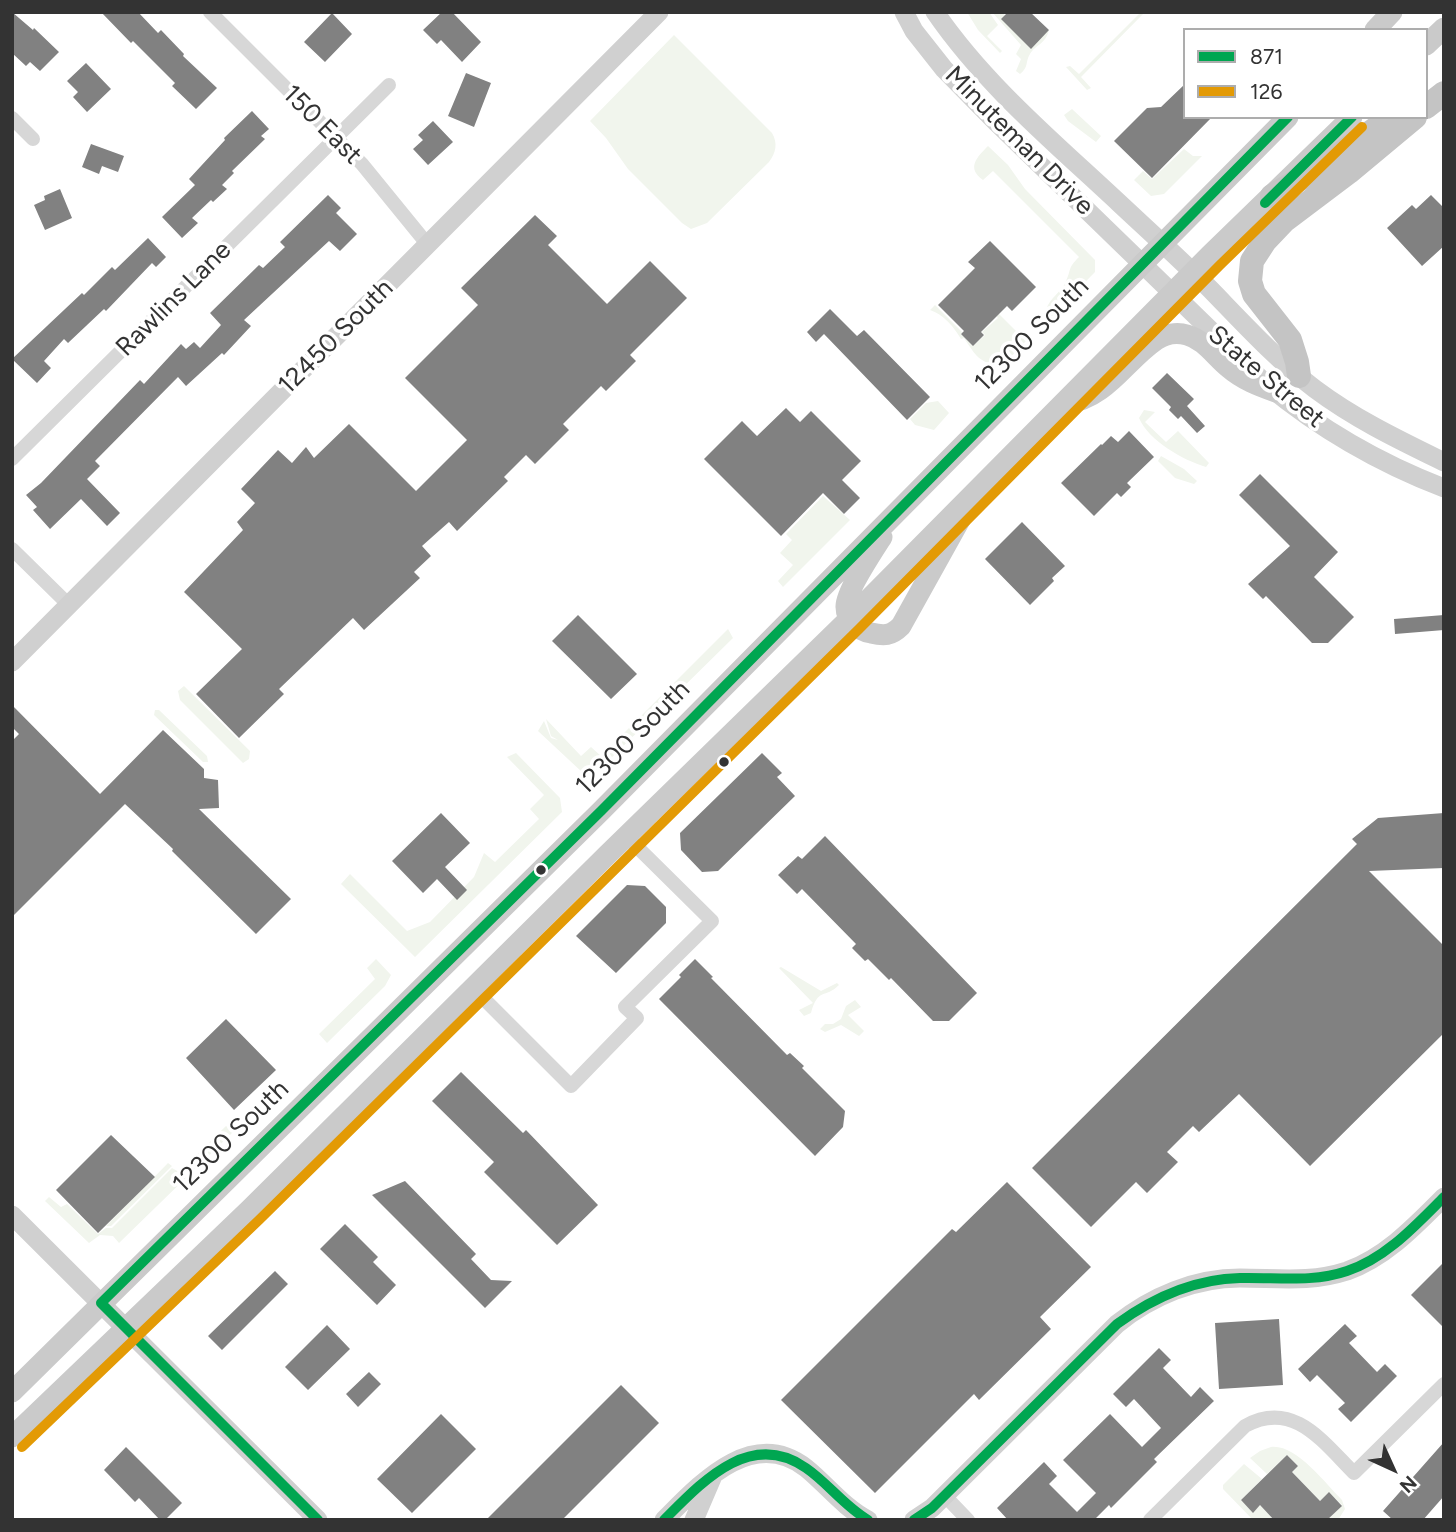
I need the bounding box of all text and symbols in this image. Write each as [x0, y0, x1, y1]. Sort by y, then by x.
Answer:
legend [1183, 28, 1428, 119]
text: 871 [1250, 44, 1283, 69]
street label: Minuteman Drive [938, 60, 1100, 222]
street label: 150 East [276, 79, 368, 171]
text: 126 [1250, 79, 1282, 104]
street label: Rawlins Lane [110, 235, 238, 363]
street label: 12300 South [968, 271, 1096, 399]
street label: 12450 South [272, 273, 400, 401]
street label: State Street [1202, 319, 1330, 435]
street label: 12300 South [569, 674, 697, 802]
unlabelled marker [717, 755, 731, 769]
unlabelled marker [534, 863, 548, 877]
street label: 12300 South [167, 1074, 295, 1200]
north arrow [1358, 1434, 1428, 1504]
text: N [1395, 1471, 1422, 1498]

